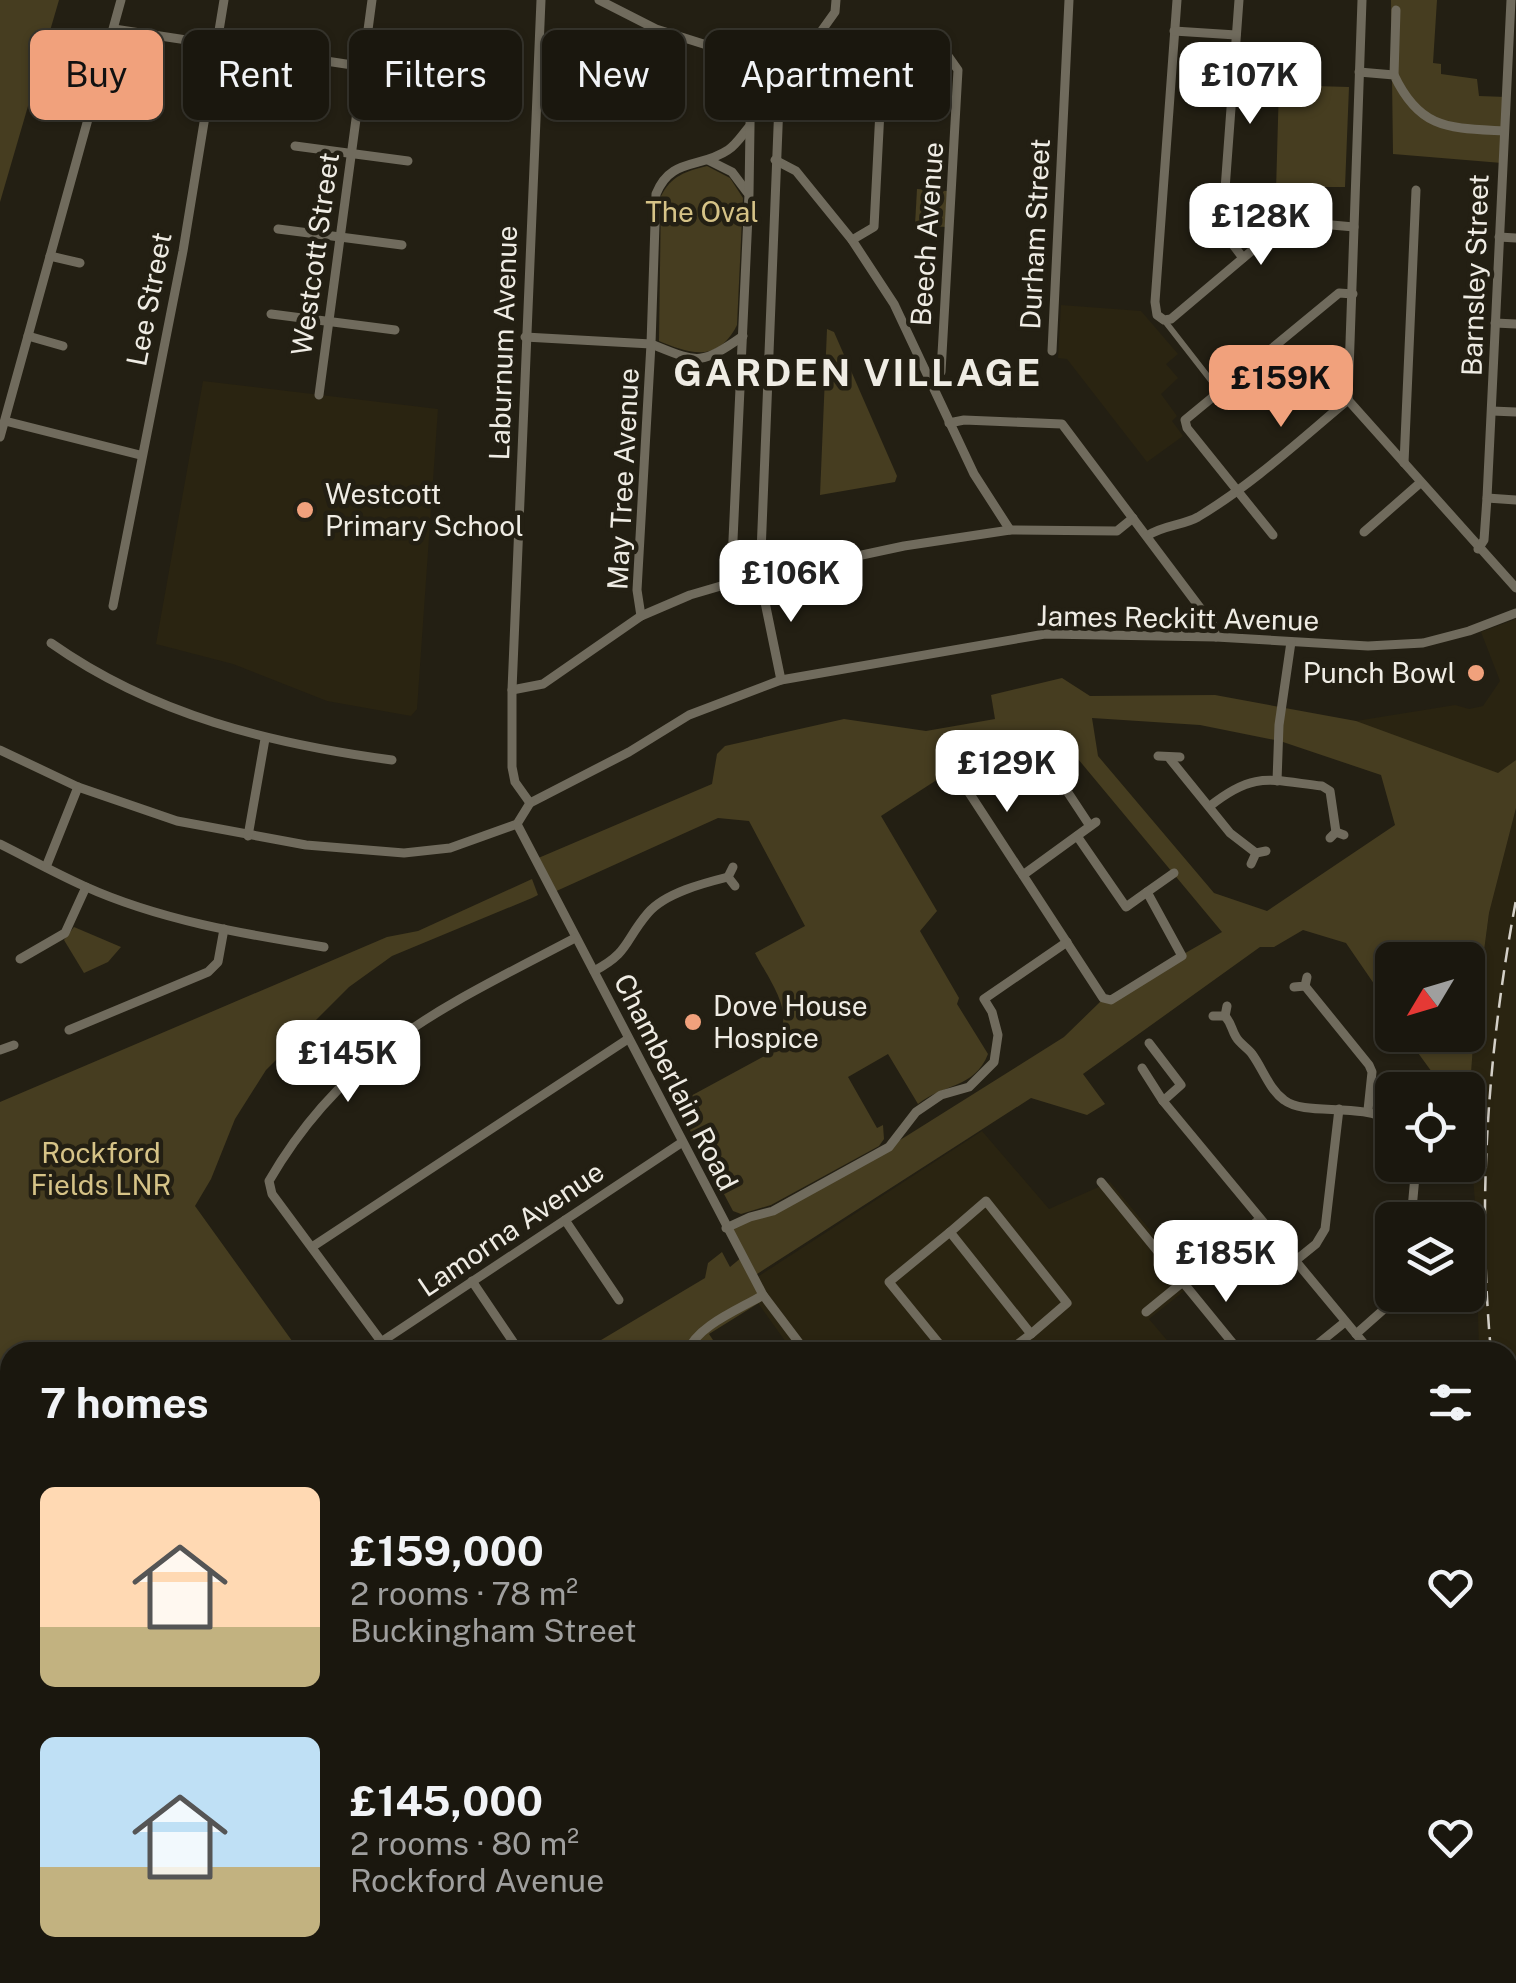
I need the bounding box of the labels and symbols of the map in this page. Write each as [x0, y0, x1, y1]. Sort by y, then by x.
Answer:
pin: £107K [1180, 42, 1320, 127]
street label: Durham Street [1013, 138, 1056, 330]
street label: Beech Avenue [904, 141, 949, 327]
street label: Westcott Street [284, 150, 345, 358]
street label: Barnsley Street [1454, 173, 1495, 377]
pin: £128K [1191, 183, 1331, 268]
park label: The Oval [645, 195, 759, 228]
street label: Laburnum Avenue [482, 225, 523, 461]
street label: Lee Street [119, 229, 178, 369]
pin: £159K [1211, 345, 1351, 430]
district label: GARDEN VILLAGE [673, 350, 1043, 395]
street label: May Tree Avenue [600, 367, 645, 591]
place label: Westcott Primary School [325, 477, 524, 542]
marker: Westcott Primary School [294, 499, 316, 521]
pin: £106K [721, 540, 861, 625]
street label: James Reckitt Avenue [1036, 599, 1320, 636]
place label: Punch Bowl [1303, 656, 1456, 689]
marker: Punch Bowl [1465, 662, 1487, 684]
pin: £129K [937, 730, 1077, 815]
north arrow [1375, 942, 1485, 1052]
street label: Chamberlain Road [608, 968, 745, 1196]
place label: Dove House Hospice [713, 989, 868, 1054]
marker: Dove House Hospice [682, 1011, 704, 1033]
pin: £145K [278, 1020, 418, 1105]
park label: Rockford Fields LNR [30, 1136, 172, 1201]
street label: Lamorna Avenue [412, 1154, 610, 1303]
pin: £185K [1156, 1220, 1296, 1305]

